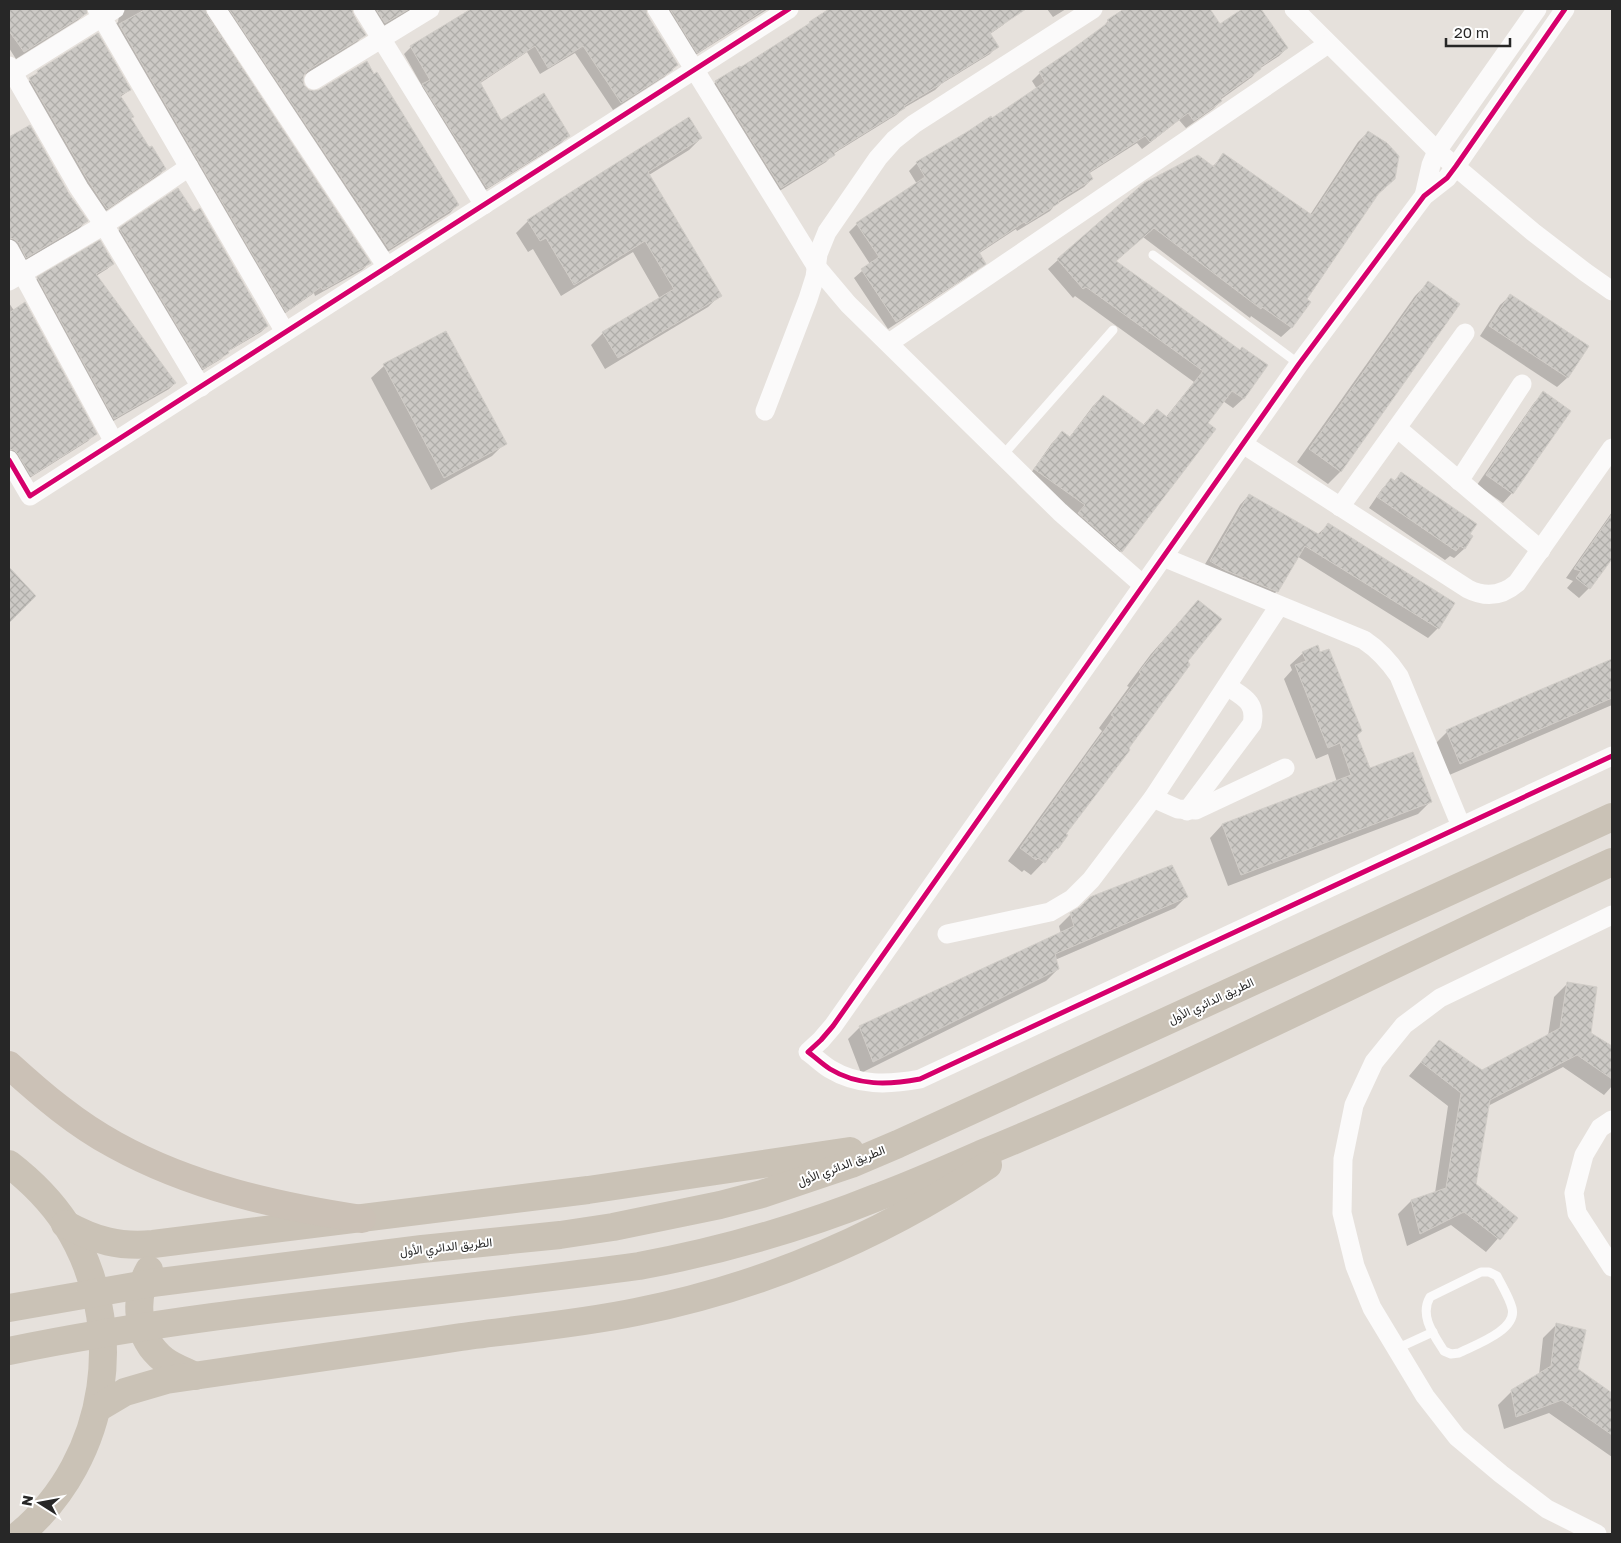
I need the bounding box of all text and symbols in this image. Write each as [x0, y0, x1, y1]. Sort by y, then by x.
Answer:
scale bar [1446, 15, 1510, 47]
text: 20 m [1454, 23, 1489, 41]
street label: الطريق الدائري الأول [1166, 974, 1257, 1030]
street label: الطريق الدائري الأول [795, 1142, 888, 1192]
street label: الطريق الدائري الأول [399, 1234, 493, 1262]
north arrow [15, 1478, 65, 1528]
text: N [17, 1494, 36, 1507]

